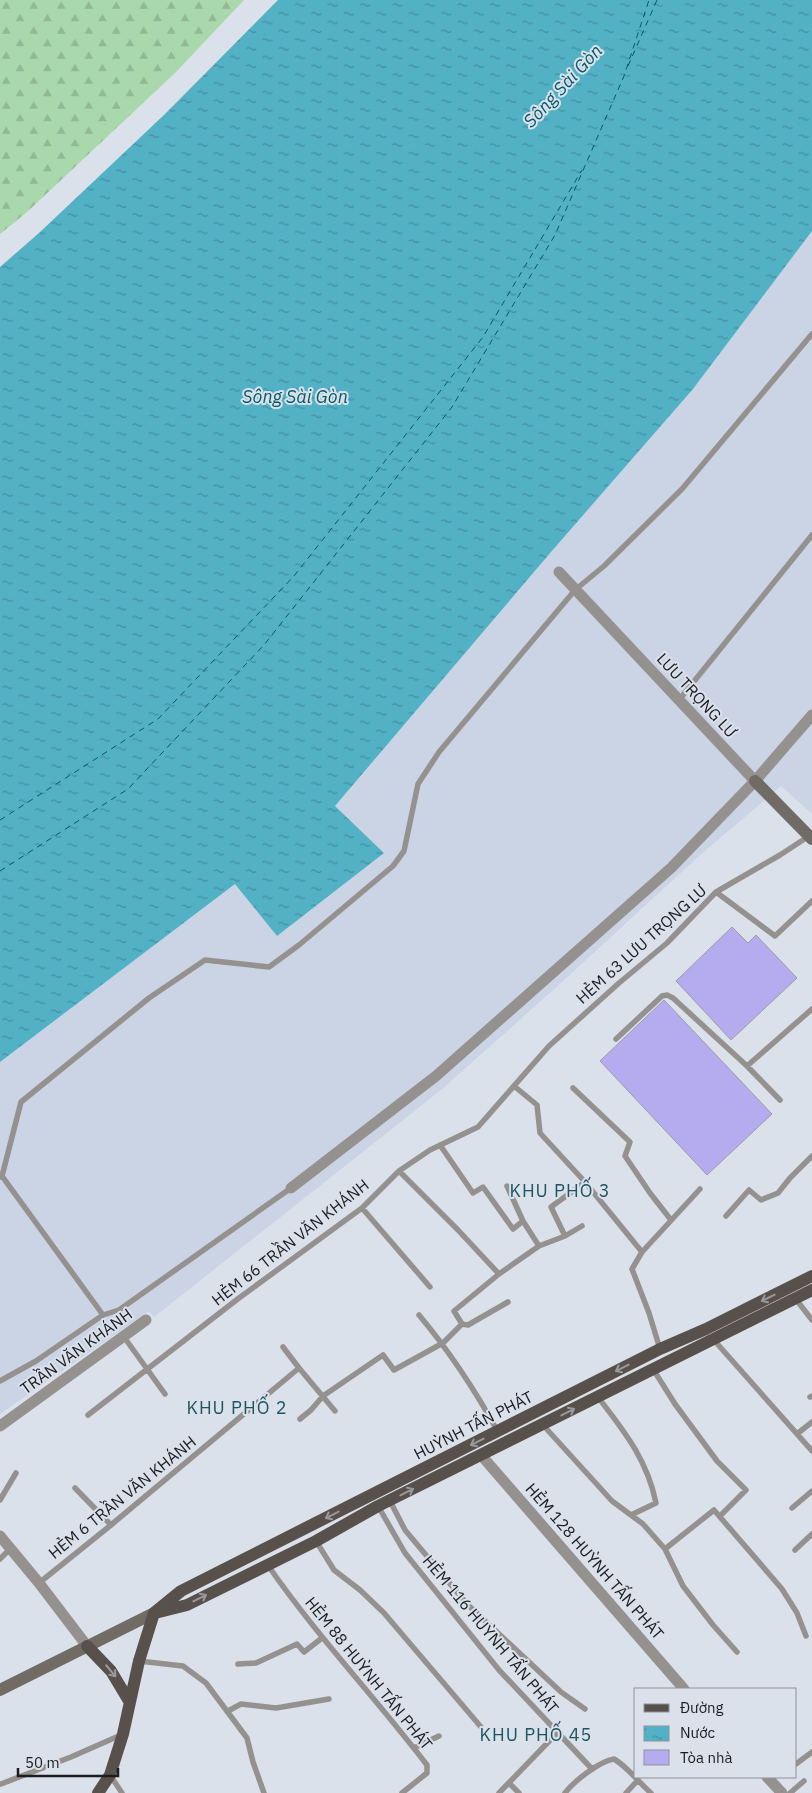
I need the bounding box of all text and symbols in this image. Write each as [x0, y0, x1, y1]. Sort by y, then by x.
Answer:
water label: Sông Sài Gòn [518, 39, 607, 132]
water label: Sông Sài Gòn [242, 385, 348, 408]
street label: LƯU TRỌNG LƯ [653, 649, 741, 742]
street label: HẺM 63 LƯU TRỌNG LƯ [572, 880, 710, 1008]
street label: HẺM 66 TRẦN VĂN KHÁNH [206, 1173, 373, 1310]
district label: KHU PHỐ 3 [509, 1176, 611, 1202]
one-way arrow [761, 1294, 776, 1303]
street label: TRẦN VĂN KHÁNH [15, 1302, 136, 1398]
one-way arrow [615, 1364, 630, 1373]
street label: HUỲNH TẤN PHÁT [409, 1385, 536, 1464]
district label: KHU PHỐ 2 [186, 1393, 288, 1419]
one-way arrow [560, 1407, 575, 1416]
street label: HẺM 6 TRẦN VĂN KHÁNH [43, 1430, 200, 1563]
one-way arrow [470, 1437, 485, 1447]
street label: HẺM 128 HUỲNH TẤN PHÁT [522, 1477, 670, 1643]
one-way arrow [399, 1487, 414, 1496]
one-way arrow [325, 1511, 340, 1520]
street label: HẺM 116 HUỲNH TẤN PHÁT [419, 1549, 565, 1717]
street label: HẺM 88 HUỲNH TẤN PHÁT [301, 1591, 439, 1754]
one-way arrow [192, 1593, 207, 1602]
one-way arrow [105, 1665, 117, 1678]
legend [634, 1688, 797, 1778]
text: Đường [680, 1698, 724, 1717]
district label: KHU PHỐ 45 [480, 1720, 592, 1746]
text: Nước [680, 1723, 716, 1742]
scale bar [18, 1746, 118, 1778]
text: Tòa nhà [680, 1748, 733, 1767]
text: 50 m [25, 1753, 60, 1772]

